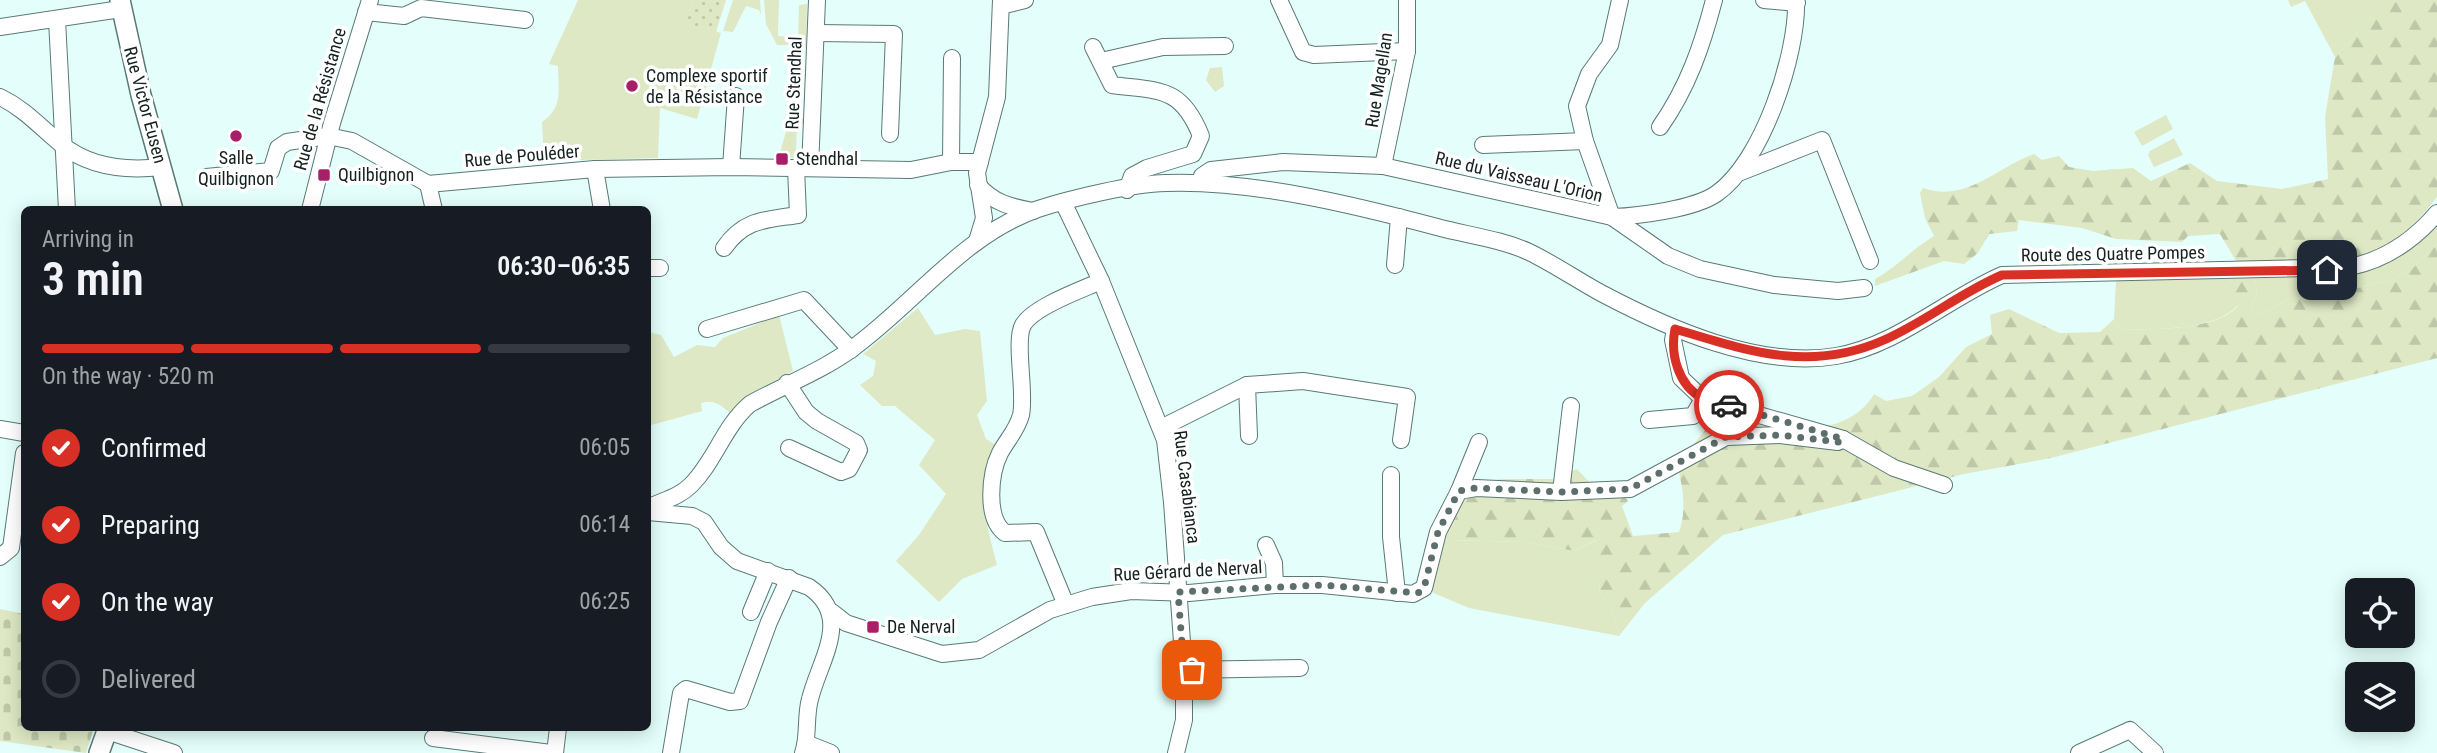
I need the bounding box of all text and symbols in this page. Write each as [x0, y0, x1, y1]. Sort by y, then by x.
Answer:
street label: Rue de la Résistance [289, 25, 350, 172]
street label: Rue Magellan [1361, 31, 1396, 129]
street label: Rue Stendhal [781, 36, 806, 130]
street label: Rue Victor Eusen [120, 44, 171, 166]
place label: Complexe sportif de la Résistance [646, 65, 768, 107]
marker: Complexe sportif de la Résistance [624, 78, 640, 94]
marker: Salle Quilbignon [228, 128, 244, 144]
street label: Rue de Pouléder [464, 140, 581, 171]
place label: Salle Quilbignon [198, 147, 274, 189]
street label: Rue du Vaisseau L'Orion [1433, 147, 1605, 206]
place label: Stendhal [796, 148, 858, 169]
marker: Stendhal [774, 151, 790, 167]
place label: Quilbignon [338, 164, 414, 185]
marker: Quilbignon [316, 167, 332, 183]
text: Arriving in [42, 226, 134, 253]
pin [2297, 240, 2357, 300]
street label: Route des Quatre Pompes [2021, 241, 2205, 266]
text: 06:30–06:35 [497, 251, 630, 281]
icon: home [2308, 251, 2346, 289]
text: 3 min [42, 252, 144, 306]
text: On the way · 520 m [42, 363, 214, 390]
courier [1694, 370, 1764, 440]
icon: car [1710, 386, 1748, 424]
icon: check [42, 429, 80, 467]
street label: Rue Casabianca [1170, 429, 1205, 545]
text: Confirmed [101, 433, 207, 463]
text: 06:05 [579, 434, 630, 461]
icon: check [42, 506, 80, 544]
text: Preparing [101, 510, 200, 540]
text: 06:14 [579, 511, 630, 538]
street label: Rue Gérard de Nerval [1113, 556, 1263, 585]
map controls [2345, 578, 2415, 732]
button: locate [2345, 578, 2415, 648]
icon: check [42, 583, 80, 621]
text: On the way [101, 587, 214, 617]
text: 06:25 [579, 588, 630, 615]
place label: De Nerval [887, 616, 955, 637]
marker: De Nerval [865, 619, 881, 635]
pin [1162, 640, 1222, 700]
icon: bag [1173, 651, 1211, 689]
button: layers [2345, 662, 2415, 732]
text: Delivered [101, 664, 196, 694]

